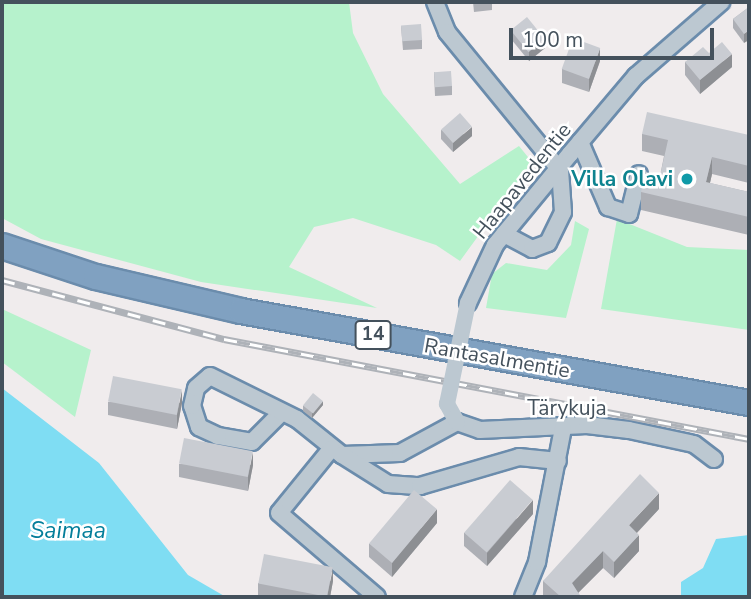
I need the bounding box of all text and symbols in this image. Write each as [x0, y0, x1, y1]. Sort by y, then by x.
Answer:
scale bar [513, 14, 718, 58]
text: 100 m [522, 26, 583, 54]
street label: Haapavedentie [468, 118, 576, 244]
place label: Villa Olavi [571, 166, 673, 192]
marker: Villa Olavi [679, 171, 695, 187]
road number: 14 [354, 320, 392, 350]
street label: Rantasalmentie [422, 333, 572, 383]
street label: Tärykuja [527, 395, 607, 421]
water label: Saimaa [30, 517, 106, 545]

